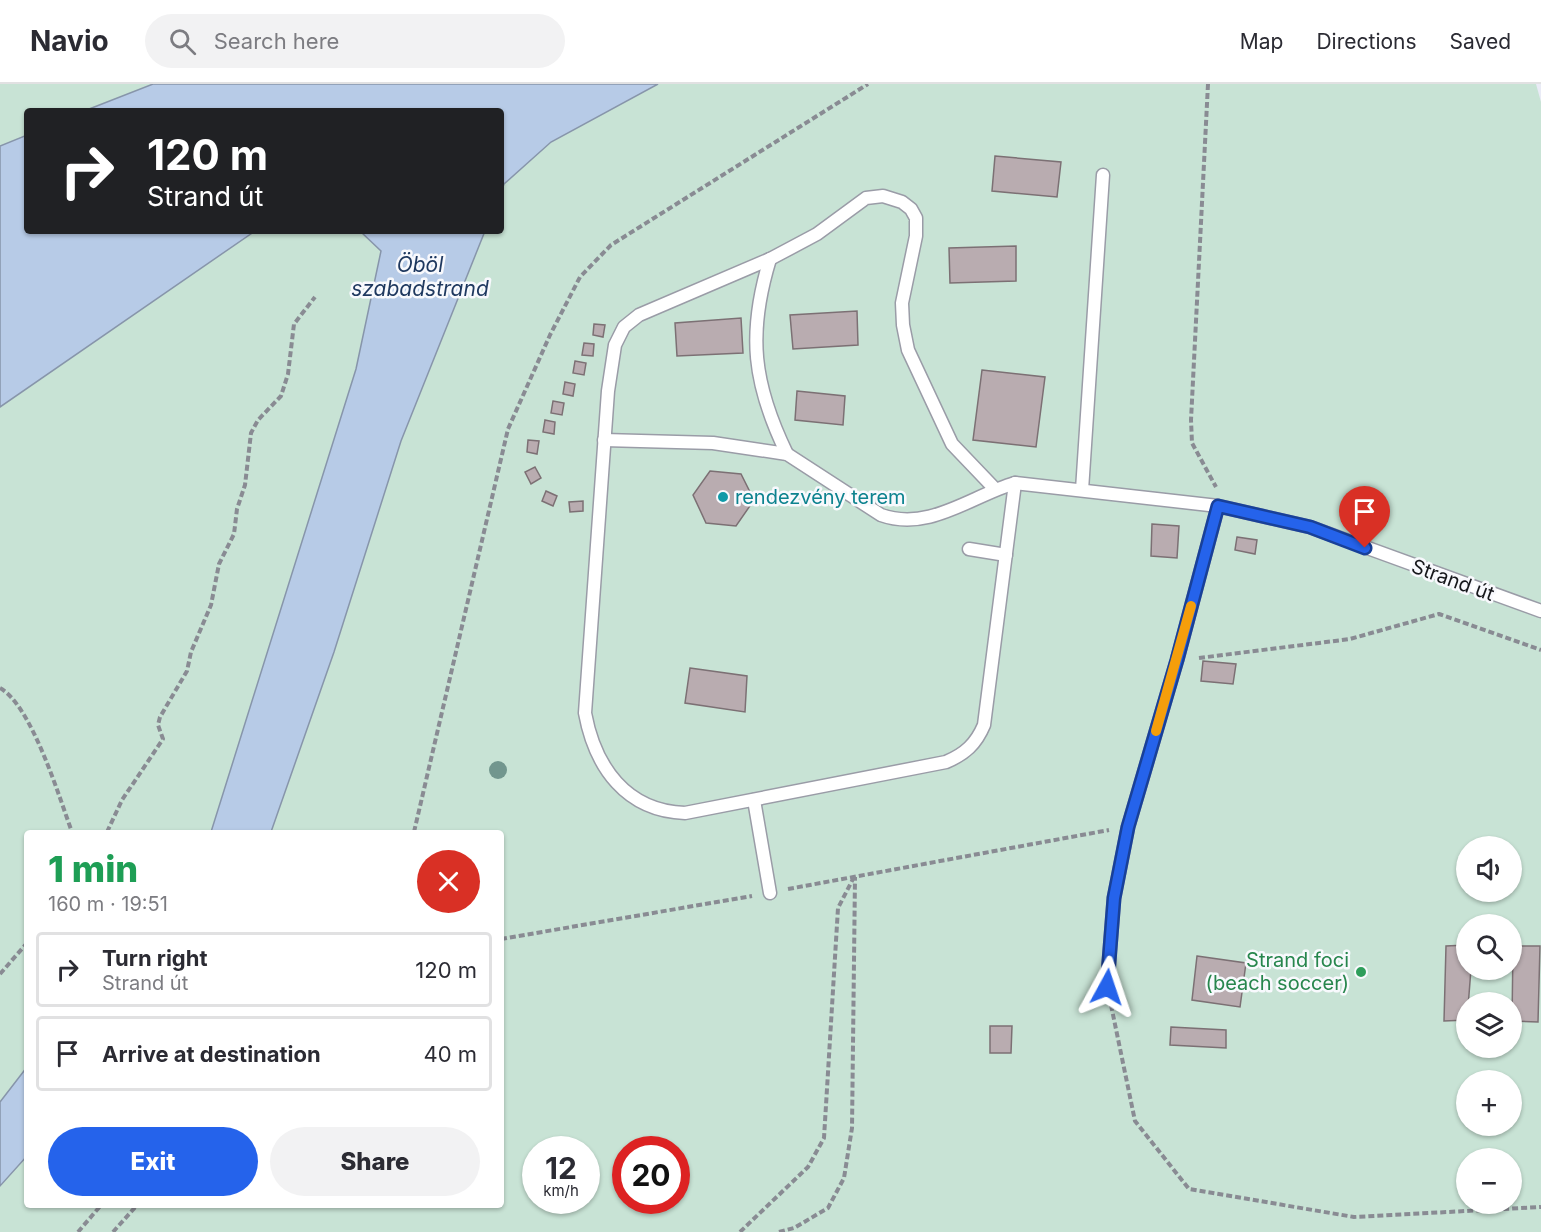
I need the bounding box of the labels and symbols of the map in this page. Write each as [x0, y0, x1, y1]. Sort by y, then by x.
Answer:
water label: Öböl szabadstrand [351, 252, 489, 301]
place label: rendezvény terem [735, 485, 906, 509]
pin [1339, 486, 1390, 548]
marker: rendezvény terem [716, 490, 730, 504]
street label: Strand út [1408, 554, 1498, 606]
place label: Strand foci (beach soccer) [1206, 948, 1349, 995]
position arrow [1075, 955, 1139, 1019]
marker: Strand foci (beach soccer) [1354, 965, 1368, 979]
speed limit sign: 20 [612, 1136, 690, 1214]

